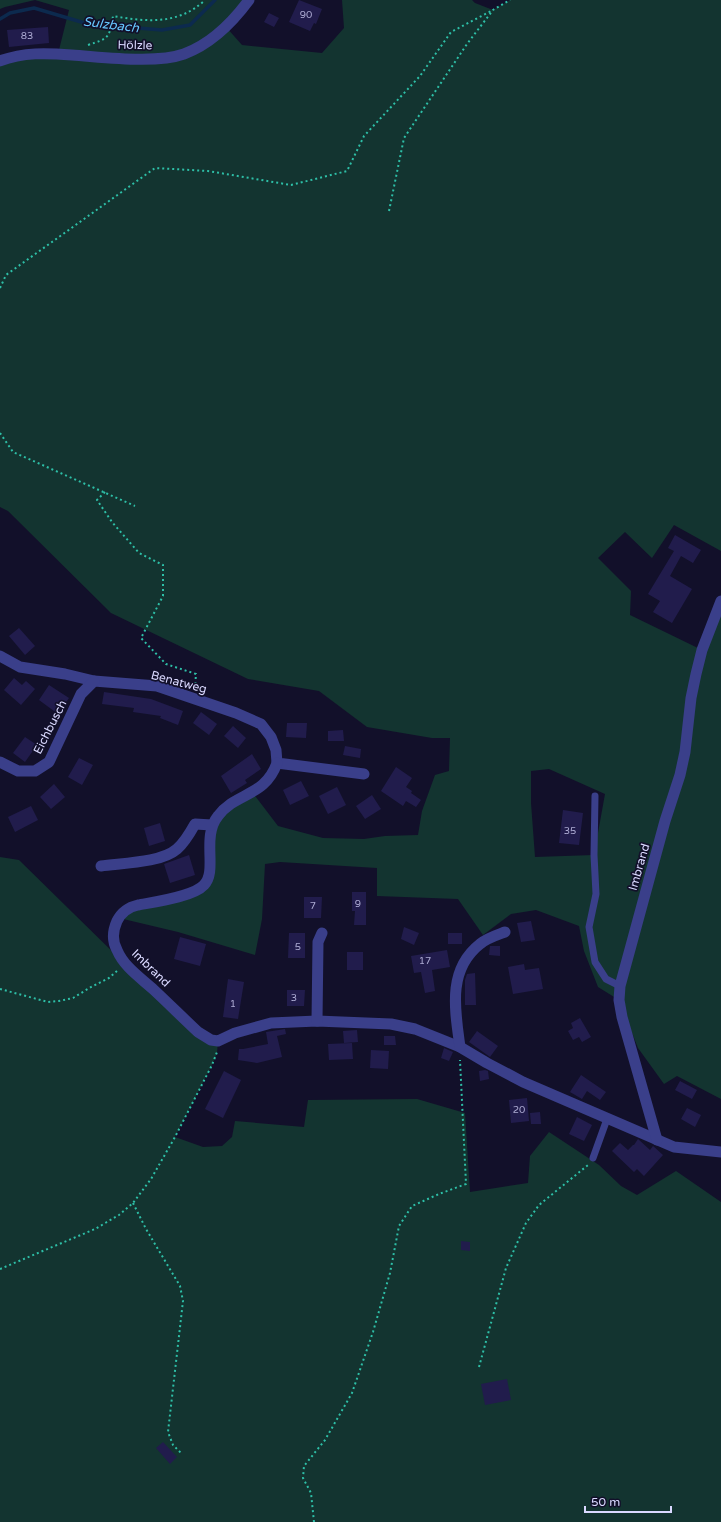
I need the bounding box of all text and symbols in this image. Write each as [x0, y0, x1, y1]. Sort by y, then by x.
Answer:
house number: 90 [300, 9, 312, 21]
water label: Sulzbach [82, 14, 141, 36]
house number: 83 [21, 30, 33, 42]
street label: Hölzle [117, 38, 153, 52]
street label: Benatweg [150, 668, 208, 696]
street label: Eichbusch [30, 698, 70, 756]
house number: 35 [564, 825, 576, 837]
street label: Imbrand [626, 842, 652, 892]
house number: 9 [355, 898, 361, 910]
house number: 7 [310, 900, 316, 912]
house number: 5 [295, 941, 301, 953]
street label: Imbrand [129, 946, 173, 990]
house number: 17 [419, 955, 431, 967]
house number: 3 [291, 992, 297, 1004]
house number: 1 [230, 998, 236, 1010]
house number: 20 [513, 1104, 525, 1116]
scale bar [585, 1488, 671, 1514]
text: 50 m [591, 1495, 620, 1509]

